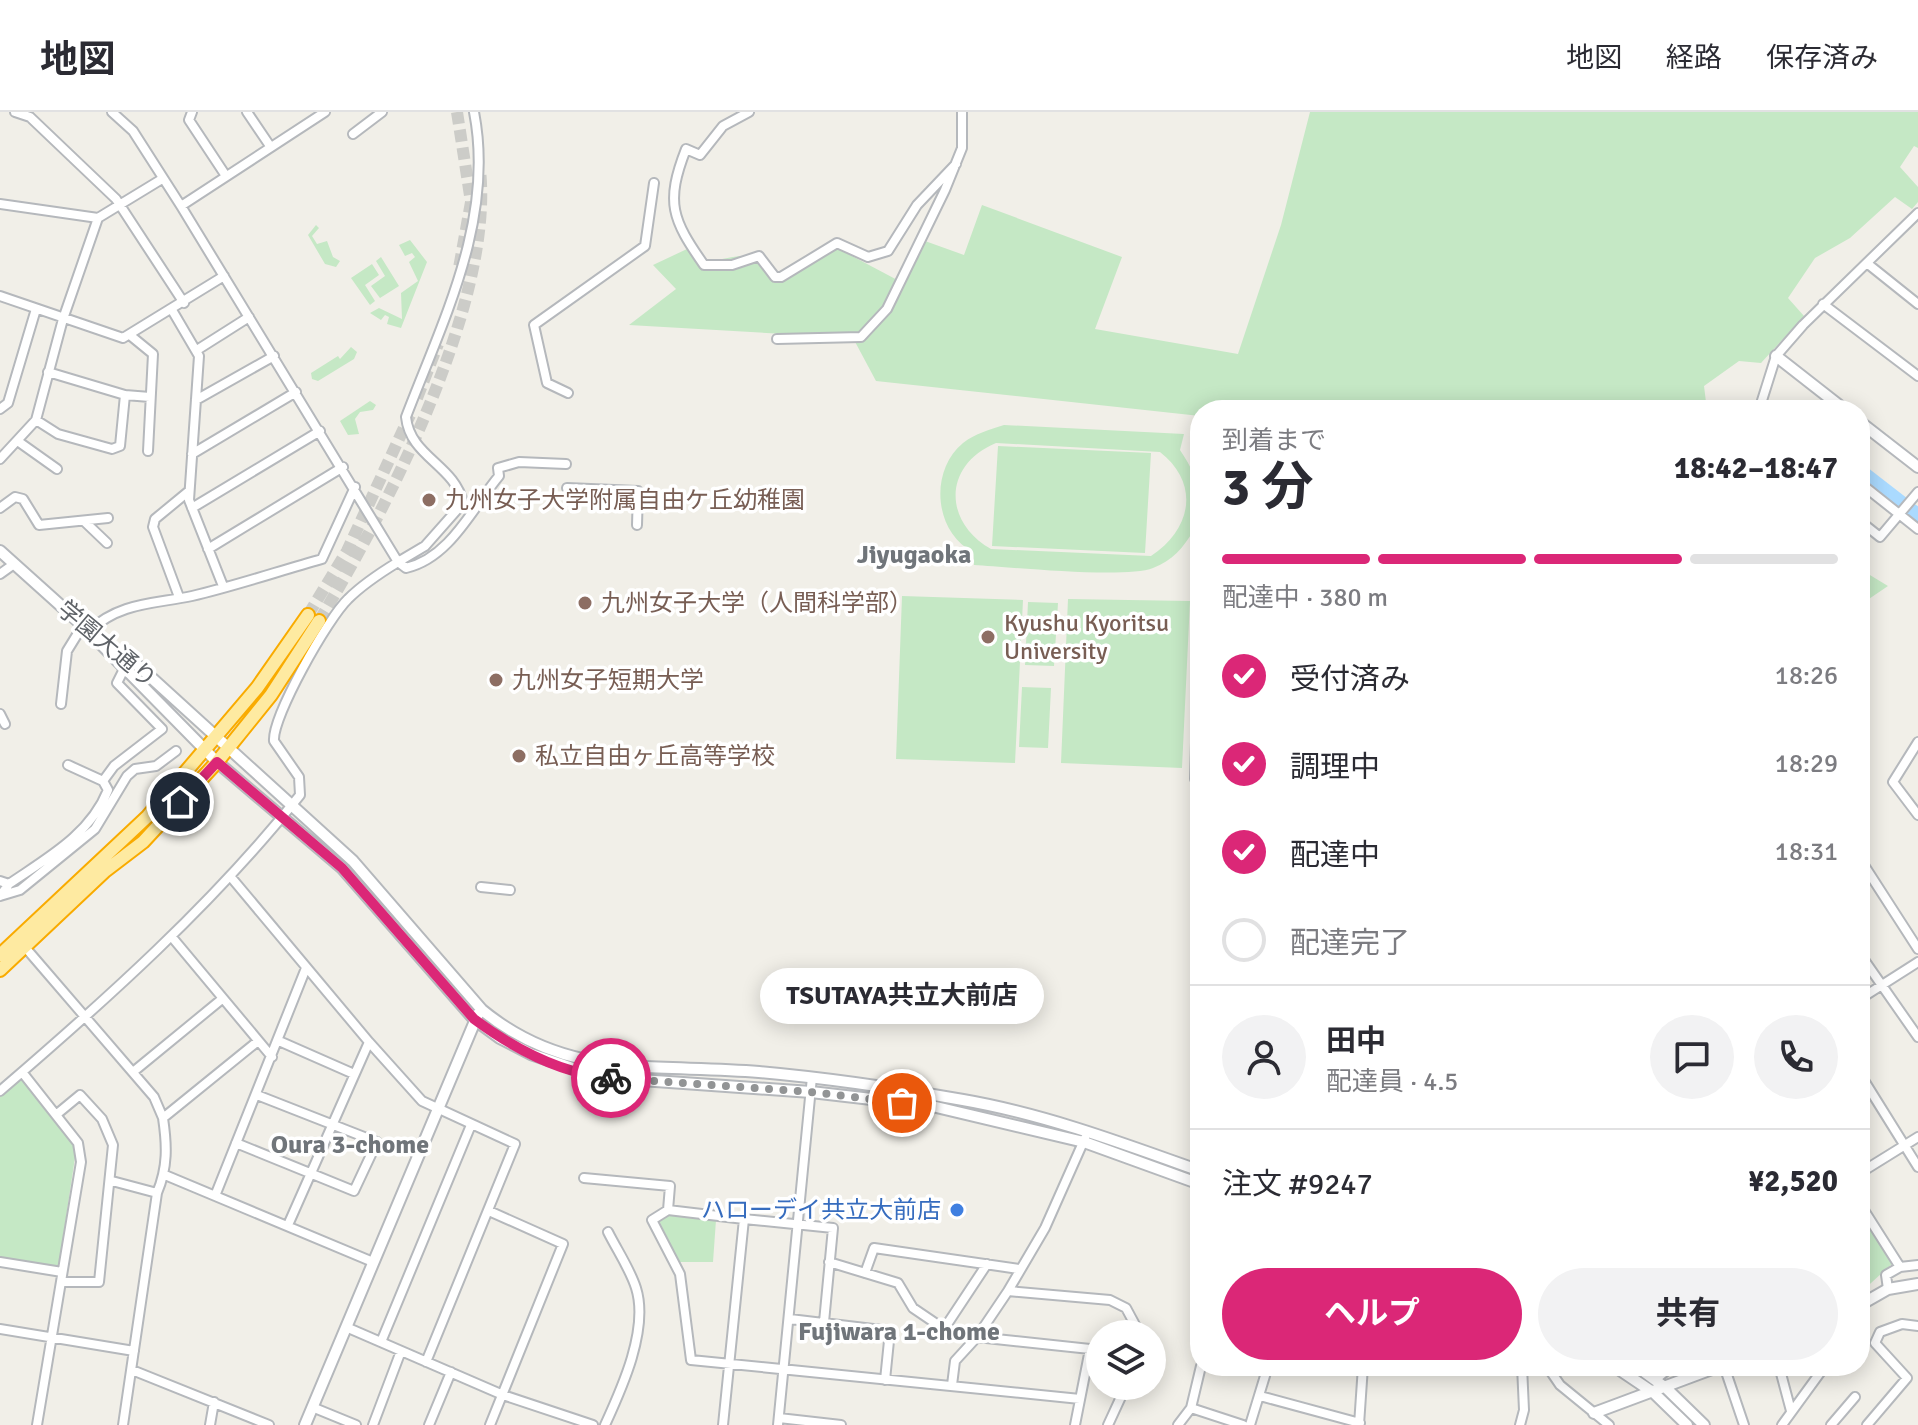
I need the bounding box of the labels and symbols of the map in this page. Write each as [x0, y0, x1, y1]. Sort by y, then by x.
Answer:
place label: 九州女子大学附属自由ケ丘幼稚園 [445, 485, 805, 515]
marker: 九州女子大学附属自由ケ丘幼稚園 [420, 491, 438, 509]
district label: Jiyugaoka [857, 539, 971, 571]
place label: 九州女子大学（人間科学部） [601, 588, 913, 618]
street label: 学園大通り [51, 594, 163, 694]
marker: 九州女子大学（人間科学部） [576, 594, 594, 612]
place label: Kyushu Kyoritsu University [1004, 608, 1169, 666]
marker: Kyushu Kyoritsu University [979, 628, 997, 646]
place label: 九州女子短期大学 [512, 665, 704, 695]
marker: 九州女子短期大学 [487, 671, 505, 689]
place label: 私立自由ヶ丘高等学校 [535, 741, 775, 771]
marker: 私立自由ヶ丘高等学校 [510, 747, 528, 765]
pin [146, 768, 214, 836]
callout: TSUTAYA共立大前店 [760, 967, 1044, 1023]
courier [571, 1038, 651, 1118]
pin [868, 1069, 936, 1137]
district label: Oura 3-chome [271, 1129, 429, 1161]
place label: ハローデイ共立大前店 [701, 1195, 941, 1225]
marker: ハローデイ共立大前店 [948, 1201, 966, 1219]
district label: Fujiwara 1-chome [798, 1316, 1000, 1348]

